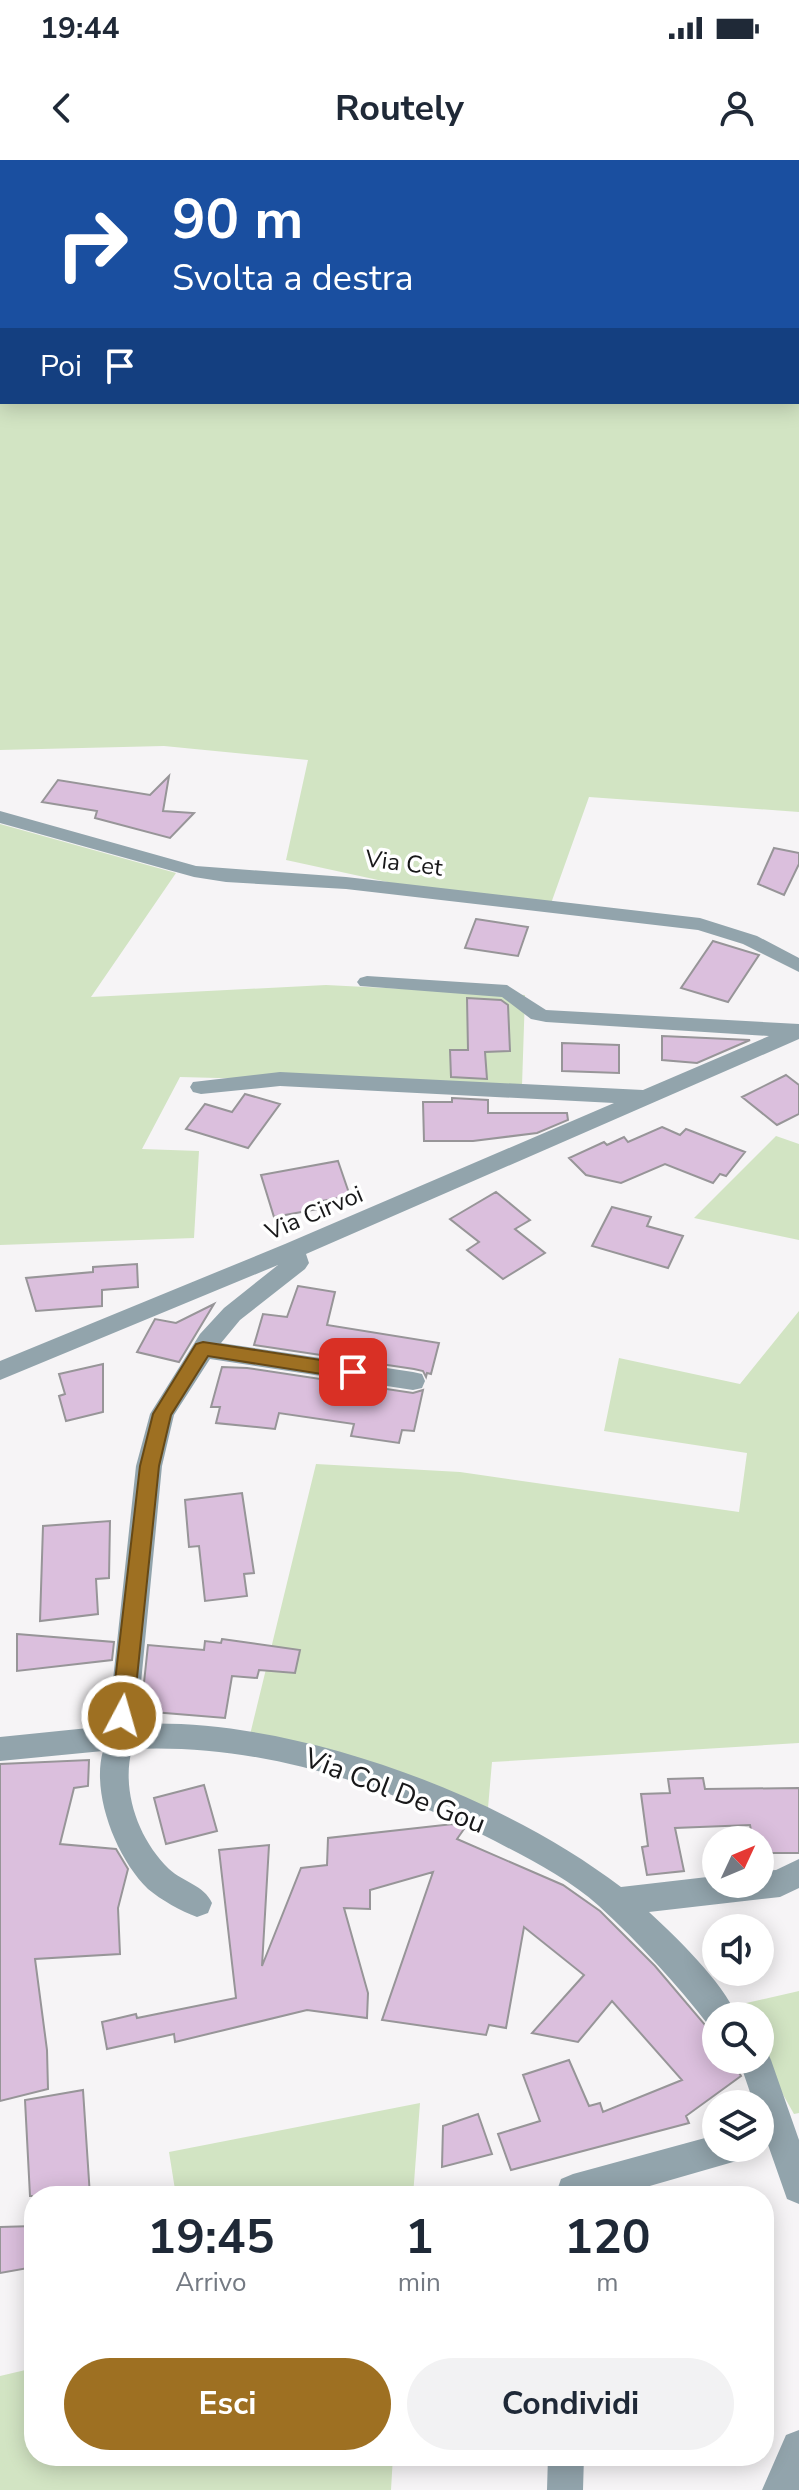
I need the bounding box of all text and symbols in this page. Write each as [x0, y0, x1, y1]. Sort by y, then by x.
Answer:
text: 19:44 [40, 8, 119, 49]
text: Routely [335, 84, 464, 133]
icon: back [40, 86, 84, 130]
icon: person [715, 86, 759, 130]
text: 90 m [172, 181, 303, 258]
icon: right [40, 192, 144, 296]
text: Svolta a destra [172, 254, 413, 303]
icon: arrive [98, 344, 142, 388]
text: Poi [40, 346, 82, 387]
street label: Via Cet [363, 842, 445, 884]
street label: Via Cirvoi [259, 1178, 368, 1248]
pin [319, 1338, 387, 1406]
icon: arrive [331, 1350, 375, 1394]
position arrow [80, 1674, 164, 1758]
street label: Via Col De Gou [298, 1739, 491, 1843]
north arrow [702, 1826, 774, 1898]
map controls [702, 1826, 774, 2162]
button: sound [702, 1914, 774, 1986]
button: search [702, 2002, 774, 2074]
button: layers [702, 2090, 774, 2162]
text: 19:45 [147, 2204, 274, 2270]
text: 1 [405, 2204, 434, 2270]
text: 120 [564, 2204, 651, 2270]
text: Arrivo [175, 2265, 247, 2300]
text: min [398, 2265, 441, 2300]
text: m [596, 2265, 619, 2300]
button: Esci [64, 2358, 391, 2450]
button: Condividi [407, 2358, 734, 2450]

